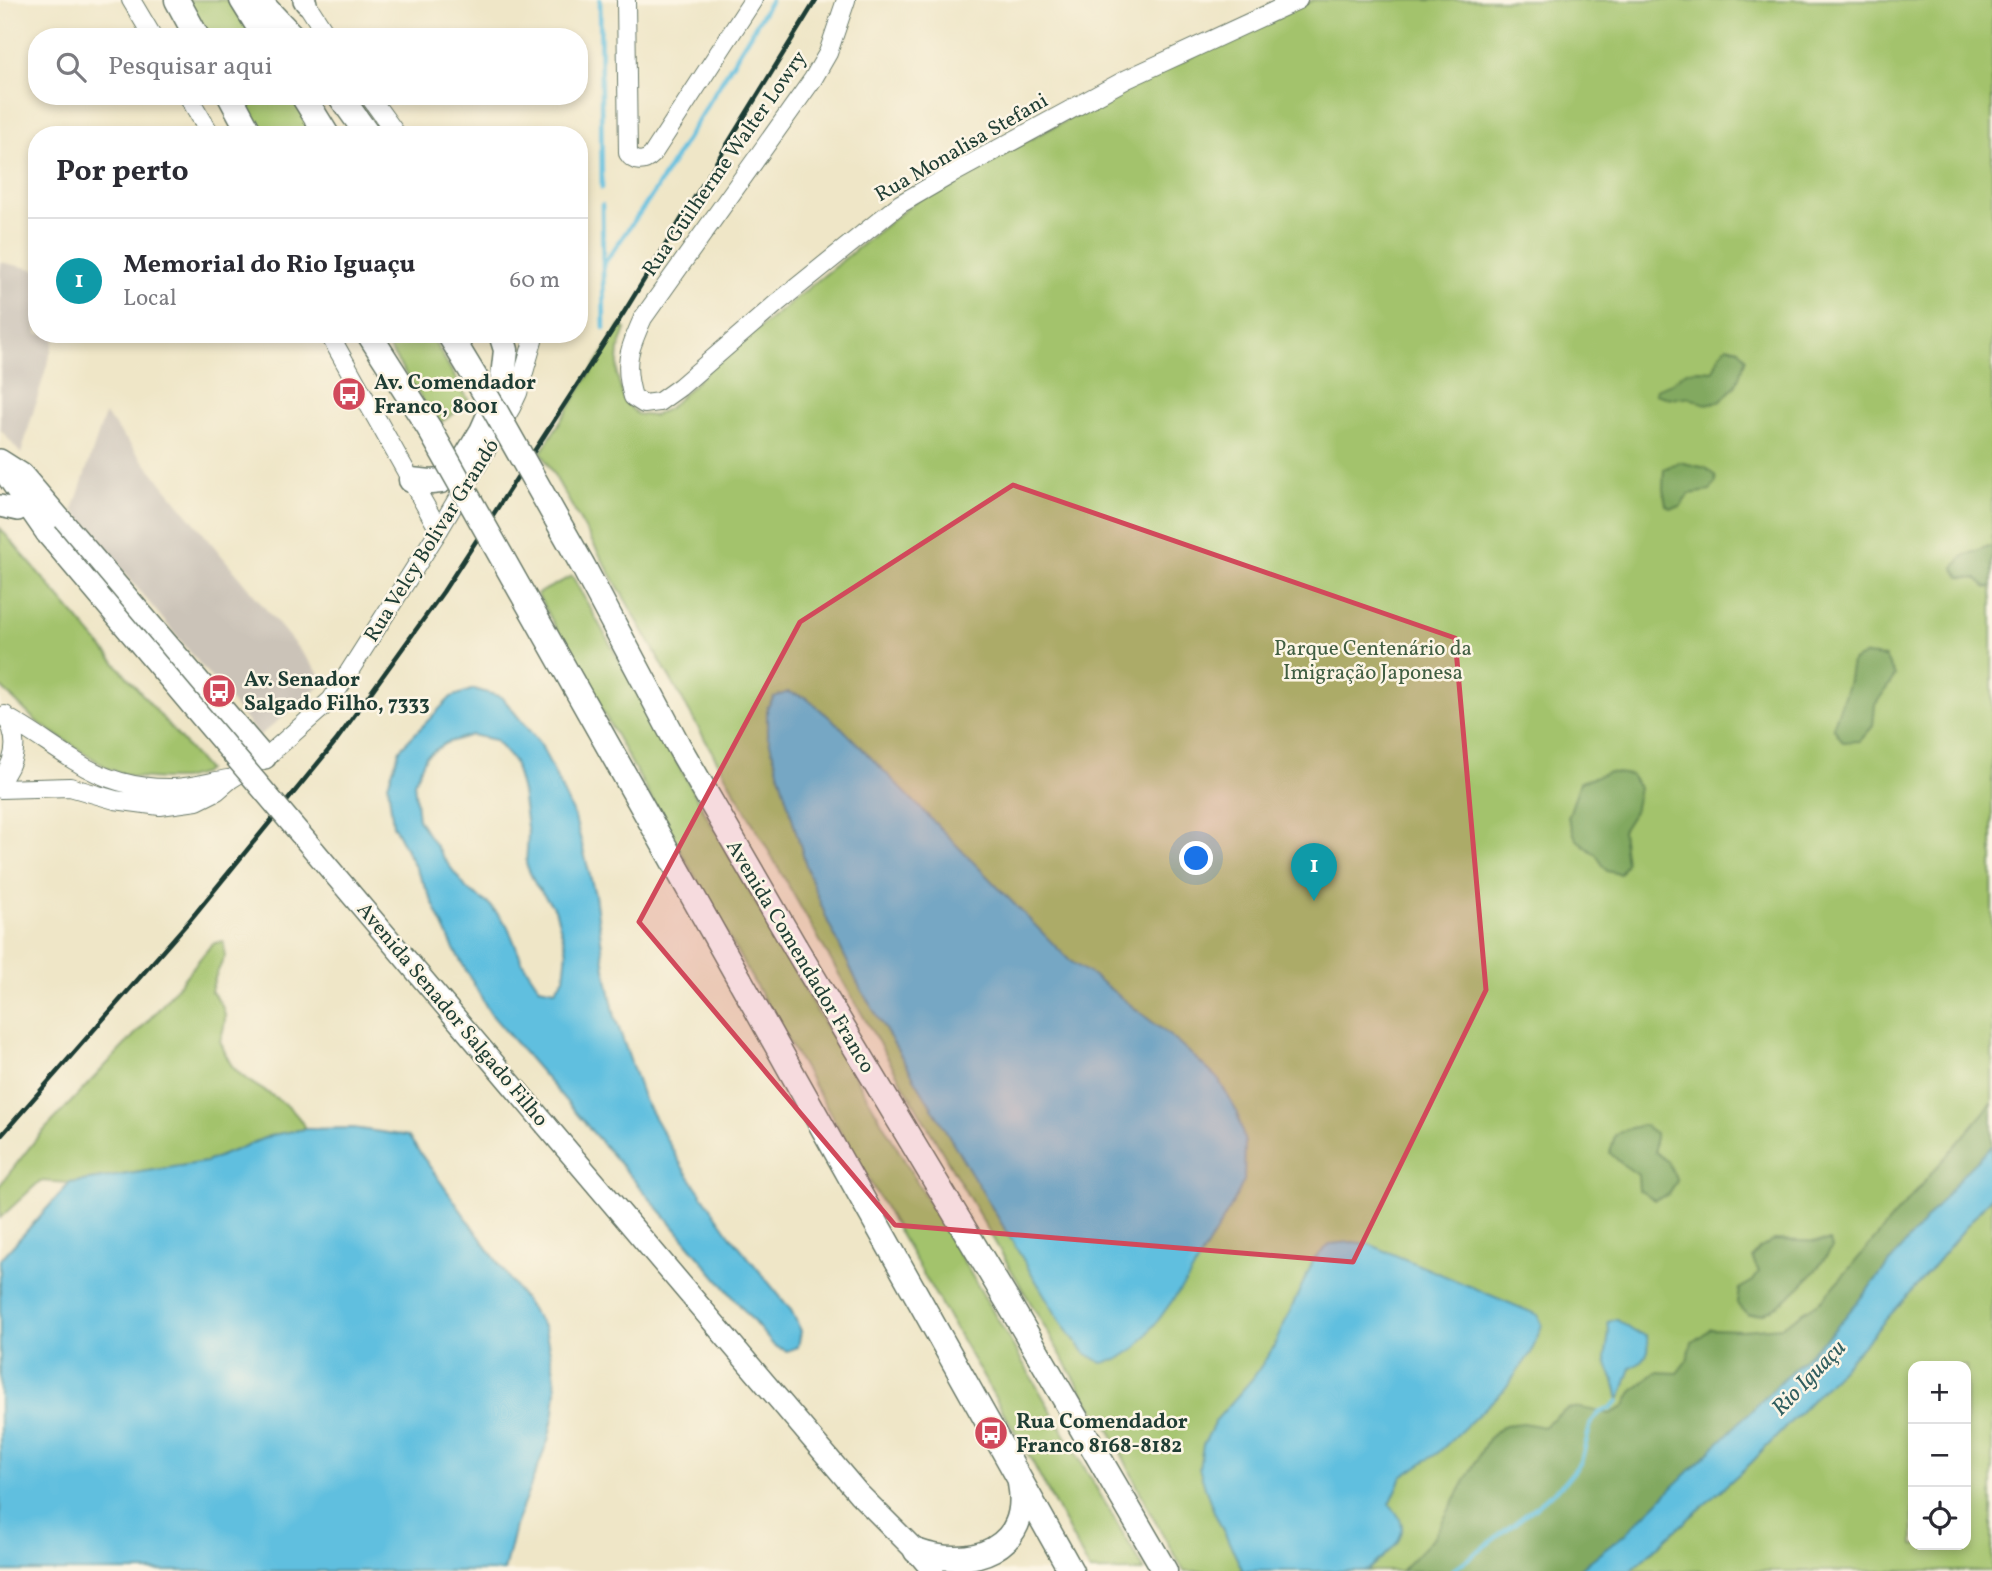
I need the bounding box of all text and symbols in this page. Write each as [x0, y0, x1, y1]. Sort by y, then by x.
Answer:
search box [28, 28, 588, 105]
street label: Rua Guilherme Walter Lowry [636, 45, 815, 283]
icon: search [52, 48, 90, 86]
text: Pesquisar aqui [108, 49, 273, 85]
street label: Rua Monalisa Stefani [870, 87, 1054, 210]
text: Por perto [56, 151, 189, 193]
text: Memorial do Rio Iguaçu [123, 247, 415, 283]
text: 1 [74, 265, 84, 297]
text: 60 m [510, 265, 560, 297]
text: Local [123, 283, 177, 315]
place label: Av. Comendador Franco, 8001 [374, 369, 536, 422]
bus stop icon: Av. Comendador Franco, 8001 [330, 375, 368, 413]
street label: Rua Velcy Bolivar Grandó [358, 434, 507, 648]
park label: Parque Centenário da Imigração Japonesa [1274, 635, 1472, 688]
place label: Av. Senador Salgado Filho, 7333 [244, 666, 430, 719]
bus stop icon: Av. Senador Salgado Filho, 7333 [200, 672, 238, 710]
street label: Avenida Comendador Franco [718, 835, 881, 1079]
your location [1179, 841, 1213, 875]
pin: 1 [1291, 843, 1337, 901]
street label: Avenida Senador Salgado Filho [349, 897, 554, 1133]
water label: Rio Iguaçu [1765, 1333, 1854, 1424]
map controls [1908, 1361, 1971, 1550]
button: + [1908, 1361, 1971, 1424]
place label: Rua Comendador Franco 8168-8182 [1016, 1408, 1188, 1461]
bus stop icon: Rua Comendador Franco 8168-8182 [972, 1414, 1010, 1452]
button: − [1908, 1424, 1971, 1487]
button: locate [1908, 1487, 1971, 1550]

